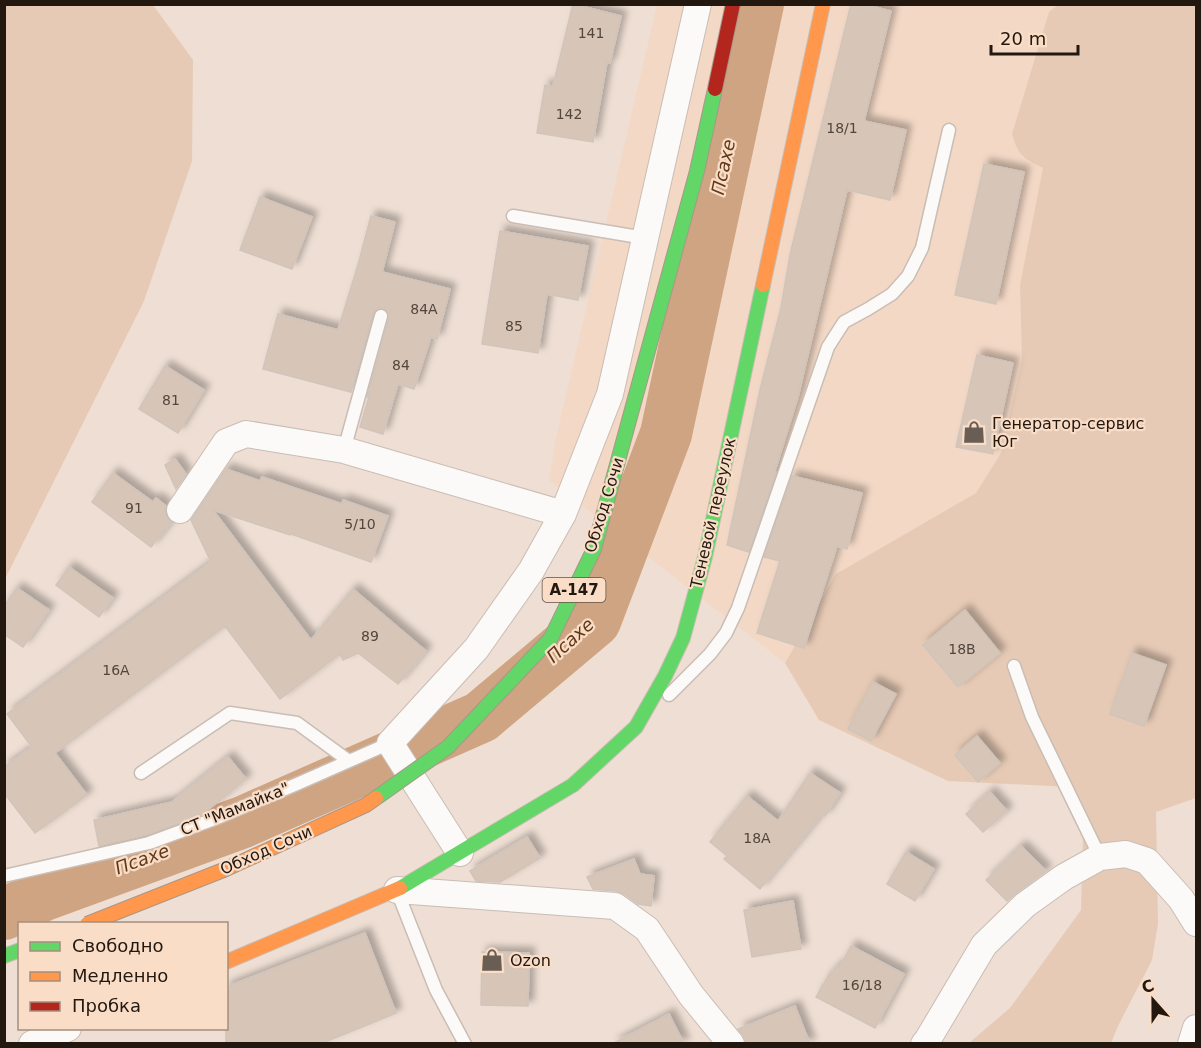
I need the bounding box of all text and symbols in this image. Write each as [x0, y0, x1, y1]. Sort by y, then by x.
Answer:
scale bar [991, 18, 1078, 56]
house number: 141 [578, 25, 604, 41]
text: 20 m [1000, 28, 1046, 49]
house number: 142 [556, 106, 582, 122]
house number: 18/1 [826, 120, 858, 136]
water label: Псахе [707, 137, 739, 197]
house number: 84А [410, 301, 438, 317]
house number: 85 [505, 318, 523, 334]
house number: 84 [392, 357, 410, 373]
house number: 81 [162, 392, 180, 408]
place label: Генератор-сервис Юг [992, 414, 1144, 451]
shop icon: Генератор-сервис Юг [961, 419, 987, 445]
street label: Теневой переулок [686, 435, 740, 591]
street label: Обход Сочи [580, 455, 628, 555]
house number: 91 [125, 500, 143, 516]
house number: 5/10 [344, 516, 376, 532]
road number: А-147 [542, 578, 606, 602]
water label: Псахе [542, 613, 598, 667]
house number: 89 [361, 628, 379, 644]
house number: 18В [948, 641, 976, 657]
house number: 16А [102, 662, 130, 678]
street label: СТ "Мамайка" [178, 778, 292, 840]
street label: Обход Сочи [217, 821, 315, 879]
house number: 18А [743, 830, 771, 846]
water label: Псахе [112, 840, 172, 878]
legend [18, 922, 228, 1030]
text: Свободно [72, 935, 164, 956]
shop icon: Ozon [479, 947, 505, 973]
place label: Ozon [510, 951, 551, 970]
text: Медленно [72, 965, 168, 986]
north arrow [1123, 970, 1183, 1030]
text: С [1139, 975, 1157, 997]
house number: 16/18 [842, 977, 882, 993]
text: Пробка [72, 995, 141, 1016]

